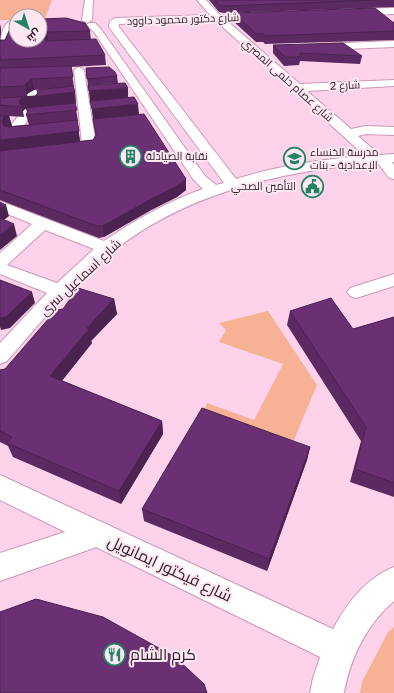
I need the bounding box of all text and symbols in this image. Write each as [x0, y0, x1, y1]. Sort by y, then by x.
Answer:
north arrow [8, 8, 48, 48]
street label: شارع دكتور محمود داوود [126, 10, 240, 29]
text: ش [24, 26, 44, 46]
street label: شارع عصام حلمى المصري [238, 35, 336, 126]
street label: شارع 2 [329, 77, 361, 94]
building icon: نقابة الصيادلة [118, 143, 144, 169]
school or university icon: مدرسة الخنساء الإعدادية - بنات [281, 145, 307, 171]
place label: مدرسة الخنساء الإعدادية - بنات [310, 145, 379, 172]
place label: نقابة الصيادلة [146, 149, 208, 162]
public building icon: التأمين الصحي [299, 173, 325, 199]
place label: التأمين الصحي [231, 179, 296, 195]
street label: شارع اسماعيل سرى [36, 235, 125, 319]
street label: شارع فيكتور ايمانويل [104, 530, 235, 607]
restaurant icon: كرم الشام [101, 641, 127, 667]
place label: كرم الشام [130, 644, 196, 666]

